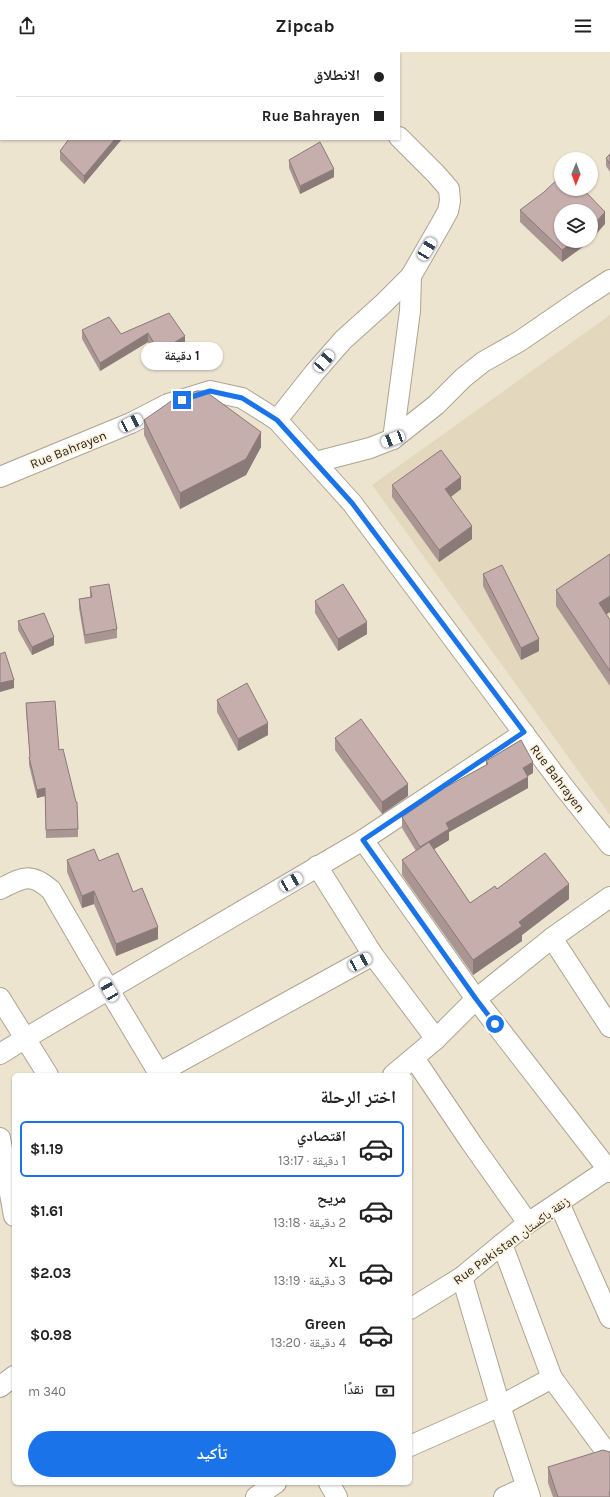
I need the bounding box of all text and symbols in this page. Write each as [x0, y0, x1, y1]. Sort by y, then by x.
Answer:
icon: share [16, 15, 38, 37]
text: Zipcab [275, 15, 335, 37]
icon: menu [572, 15, 594, 37]
text: الانطلاق [314, 66, 360, 84]
text: Rue Bahrayen [262, 107, 360, 125]
north arrow [554, 152, 598, 196]
map controls [554, 152, 598, 248]
button: layers [554, 204, 598, 248]
car [416, 236, 438, 262]
callout: 1 دقيقة [141, 342, 223, 370]
text: 1 دقيقة [164, 348, 200, 363]
car [312, 348, 336, 374]
route end [173, 391, 191, 409]
car [118, 412, 144, 434]
street label: Rue Bahrayen [28, 427, 109, 472]
car [380, 429, 406, 449]
street label: Rue Bahrayen [527, 741, 588, 815]
car [278, 871, 304, 893]
car [347, 951, 373, 973]
car [98, 977, 120, 1003]
route start [486, 1015, 504, 1033]
text: اختر الرحلة [320, 1086, 396, 1108]
text: اقتصادي [297, 1127, 346, 1145]
icon: car [358, 1131, 394, 1167]
text: $1.19 [30, 1140, 63, 1158]
text: 1 دقيقة · 13:17 [278, 1153, 346, 1168]
text: مريح [317, 1189, 346, 1207]
icon: car [358, 1193, 394, 1229]
street label: Rue Pakistan زنقة باكستان [450, 1193, 573, 1288]
text: $1.61 [30, 1202, 63, 1220]
text: 2 دقيقة · 13:18 [273, 1215, 346, 1230]
text: XL [328, 1253, 346, 1271]
icon: car [358, 1255, 394, 1291]
text: $2.03 [30, 1264, 71, 1282]
text: 3 دقيقة · 13:19 [273, 1273, 346, 1288]
text: Green [305, 1315, 346, 1333]
icon: car [358, 1317, 394, 1353]
text: $0.98 [30, 1326, 72, 1344]
text: 4 دقيقة · 13:20 [271, 1335, 346, 1350]
text: نقدًا [343, 1380, 364, 1398]
icon: cash [374, 1380, 396, 1402]
text: 340 m [28, 1384, 66, 1399]
button: تأكيد [28, 1431, 396, 1477]

